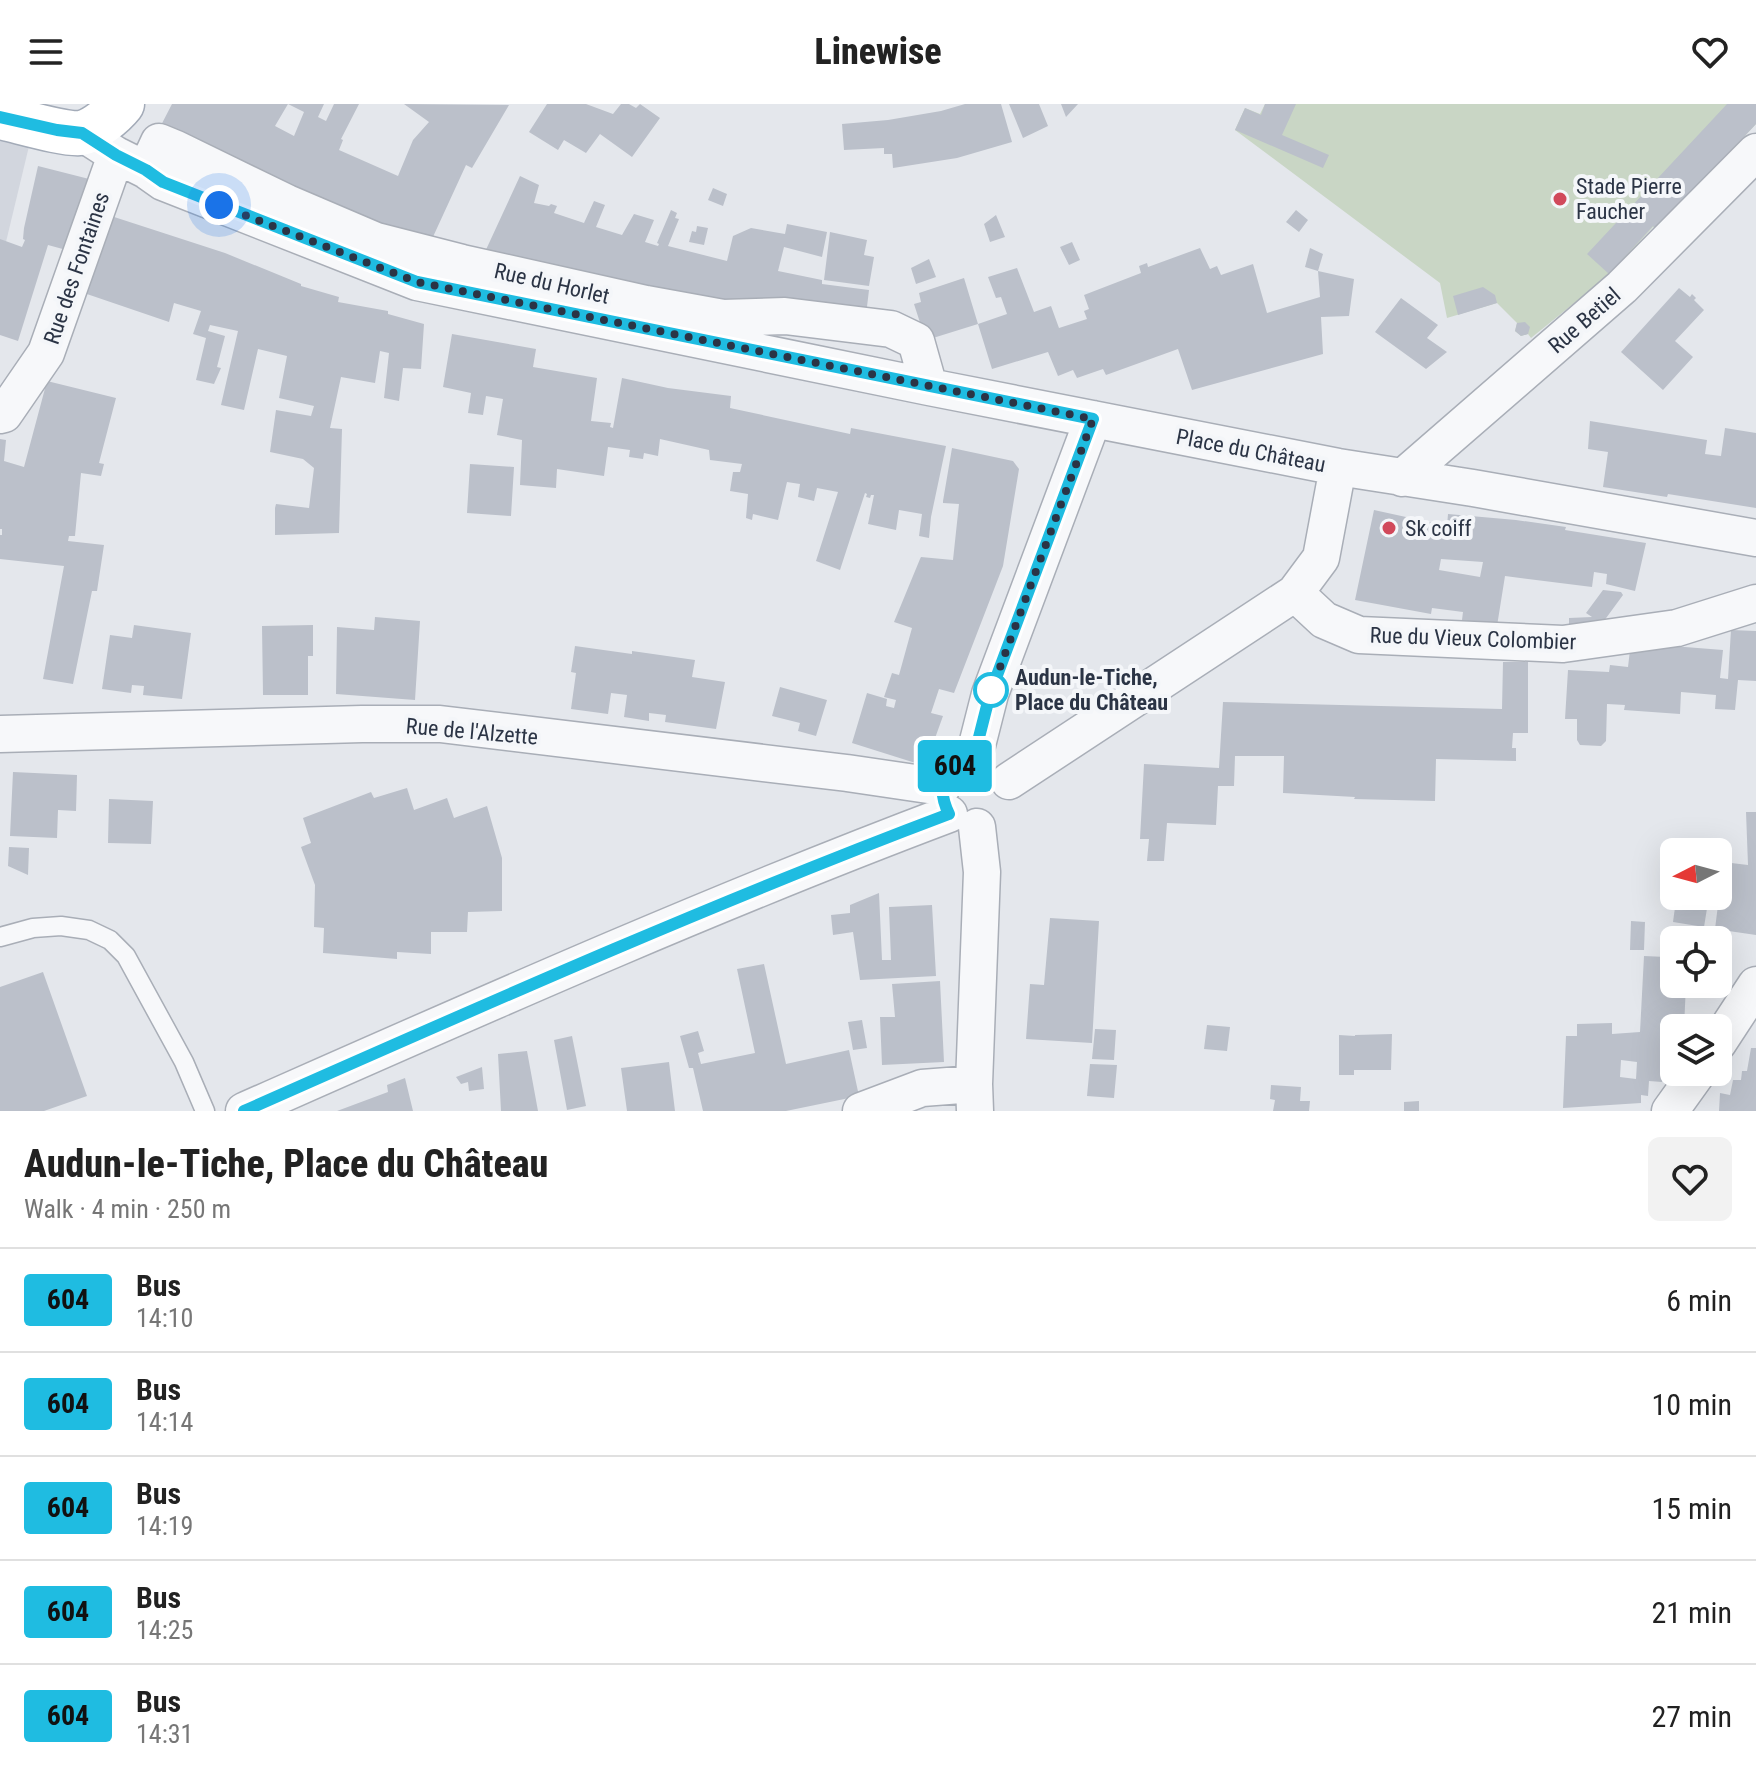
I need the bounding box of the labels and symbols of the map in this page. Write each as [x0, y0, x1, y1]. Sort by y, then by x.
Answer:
place label: Stade Pierre Faucher [1576, 174, 1682, 224]
your location [199, 185, 239, 225]
street label: Rue des Fontaines [39, 189, 114, 347]
marker: Stade Pierre Faucher [1551, 190, 1569, 208]
street label: Rue du Horlet [492, 258, 612, 309]
street label: Rue Betiel [1543, 282, 1625, 358]
street label: Place du Château [1174, 424, 1328, 477]
place label: Sk coiff [1405, 516, 1472, 541]
marker: Sk coiff [1380, 519, 1398, 537]
street label: Rue du Vieux Colombier [1369, 622, 1577, 655]
place label: Audun-le-Tiche, Place du Château [1015, 665, 1168, 715]
marker: Audun-le-Tiche, Place du Château [974, 673, 1008, 707]
street label: Rue de l'Alzette [405, 713, 539, 750]
line badge: 604 [909, 740, 1001, 792]
north arrow [1660, 838, 1732, 910]

